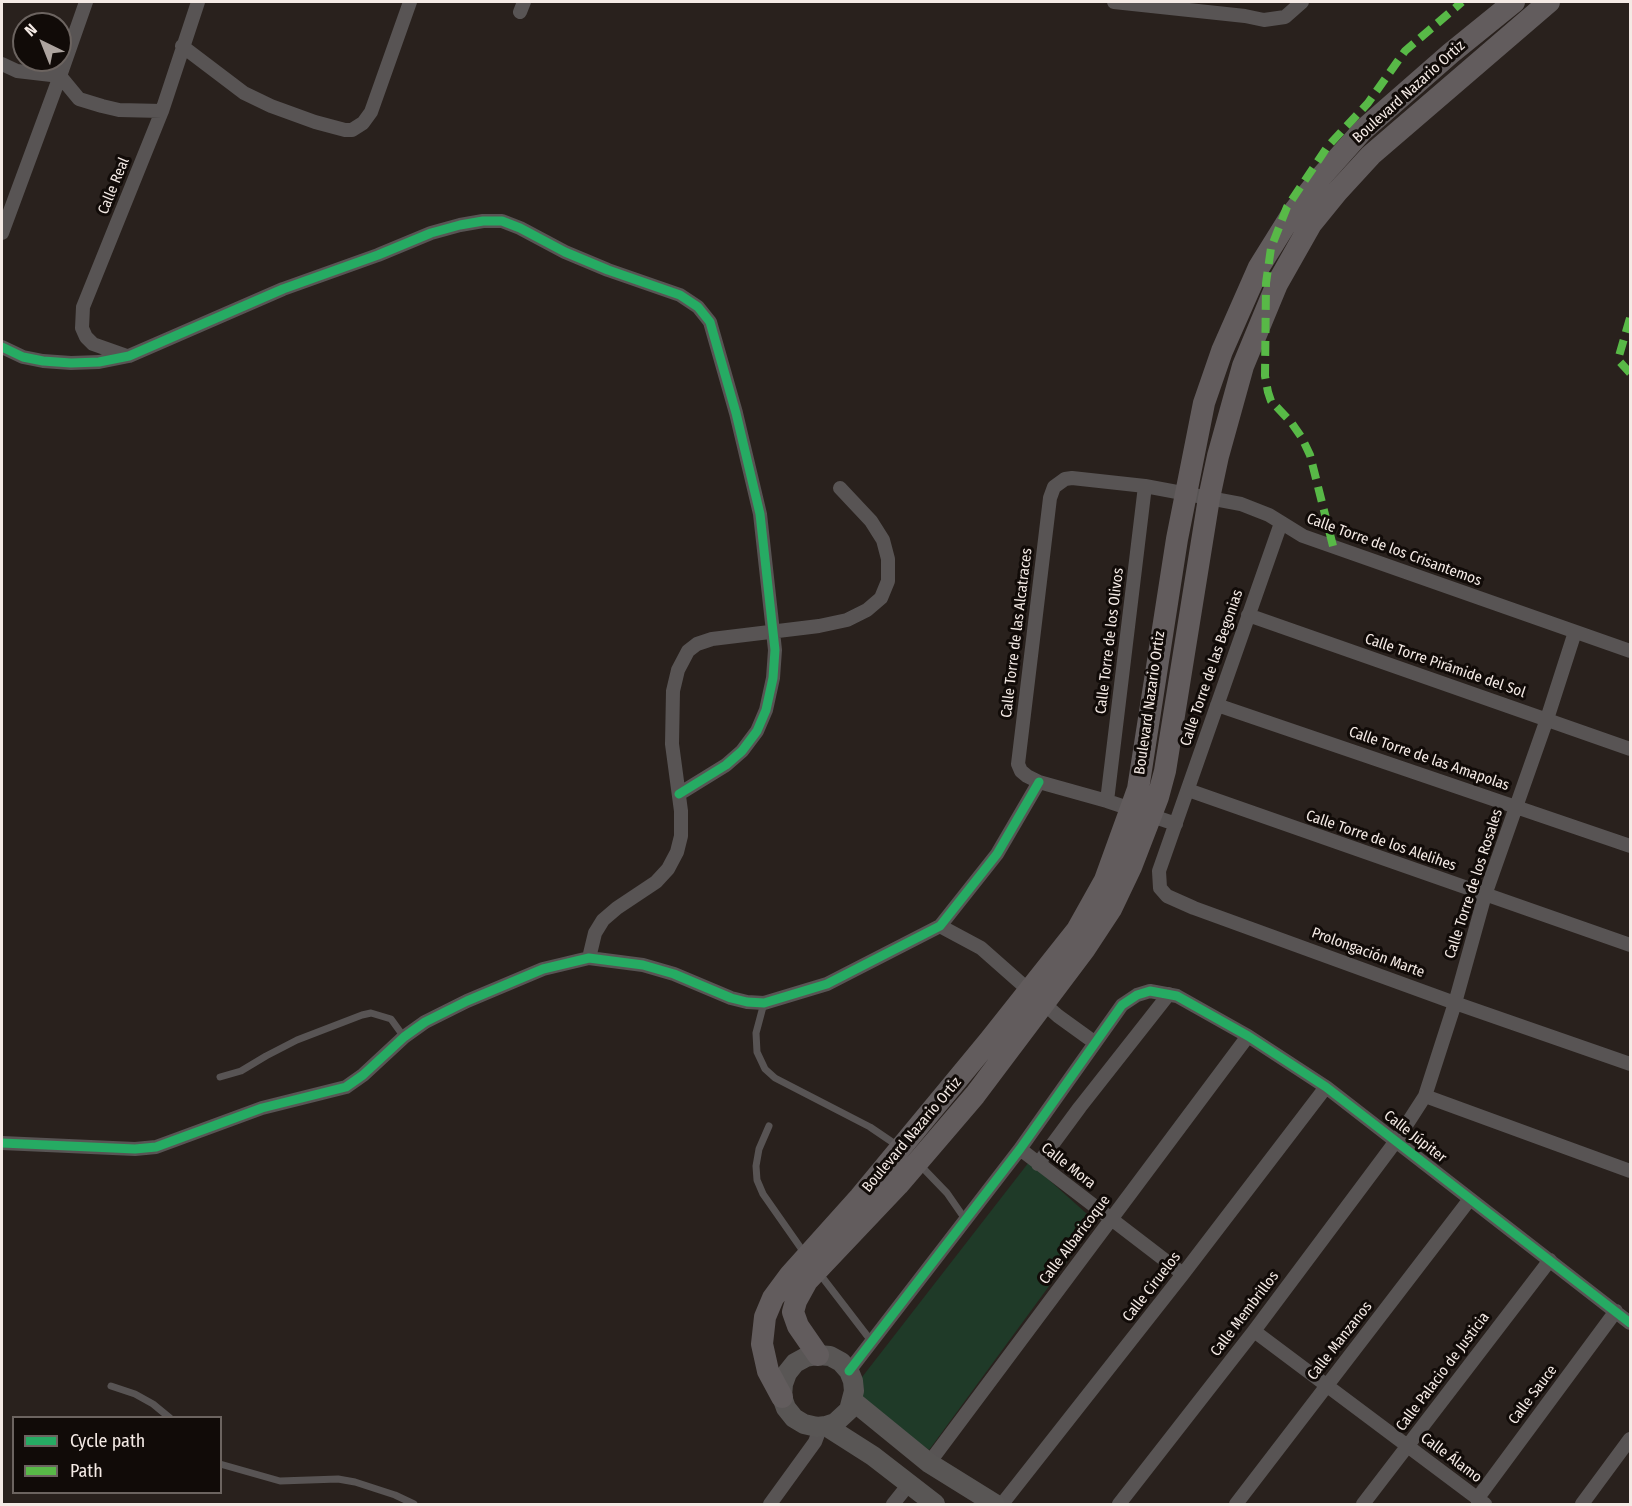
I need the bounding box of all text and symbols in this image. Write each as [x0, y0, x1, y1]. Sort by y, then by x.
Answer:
north arrow [12, 12, 72, 72]
text: N [21, 20, 41, 40]
street label: Boulevard Nazario Ortiz [1349, 37, 1469, 147]
street label: Calle Real [94, 155, 134, 217]
street label: Calle Torre de los Crisantemos [1304, 510, 1484, 590]
street label: Calle Torre de las Alcatraces [998, 547, 1036, 719]
street label: Calle Torre de los Olivos [1092, 567, 1128, 715]
street label: Calle Torre de las Begonias [1177, 587, 1247, 749]
street label: Boulevard Nazario Ortiz [1131, 630, 1169, 776]
street label: Calle Torre Pirámide del Sol [1362, 630, 1528, 702]
street label: Calle Torre de las Amapolas [1346, 723, 1512, 795]
street label: Calle Torre de los Alelihes [1303, 807, 1459, 875]
street label: Calle Torre de los Rosales [1441, 807, 1507, 961]
street label: Prolongación Marte [1309, 924, 1427, 982]
street label: Boulevard Nazario Ortiz [859, 1074, 965, 1196]
street label: Calle Júpiter [1380, 1107, 1450, 1167]
street label: Calle Mora [1037, 1139, 1099, 1193]
street label: Calle Albaricoque [1036, 1192, 1114, 1288]
street label: Calle Ciruelos [1119, 1249, 1185, 1325]
street label: Calle Membrillos [1207, 1268, 1283, 1360]
street label: Calle Manzanos [1304, 1298, 1376, 1384]
street label: Calle Palacio de Justicia [1392, 1309, 1494, 1435]
street label: Calle Sauce [1505, 1362, 1561, 1428]
legend [12, 1416, 222, 1494]
street label: Calle Álamo [1417, 1429, 1485, 1487]
text: Cycle path [70, 1430, 145, 1452]
text: Path [70, 1460, 103, 1482]

